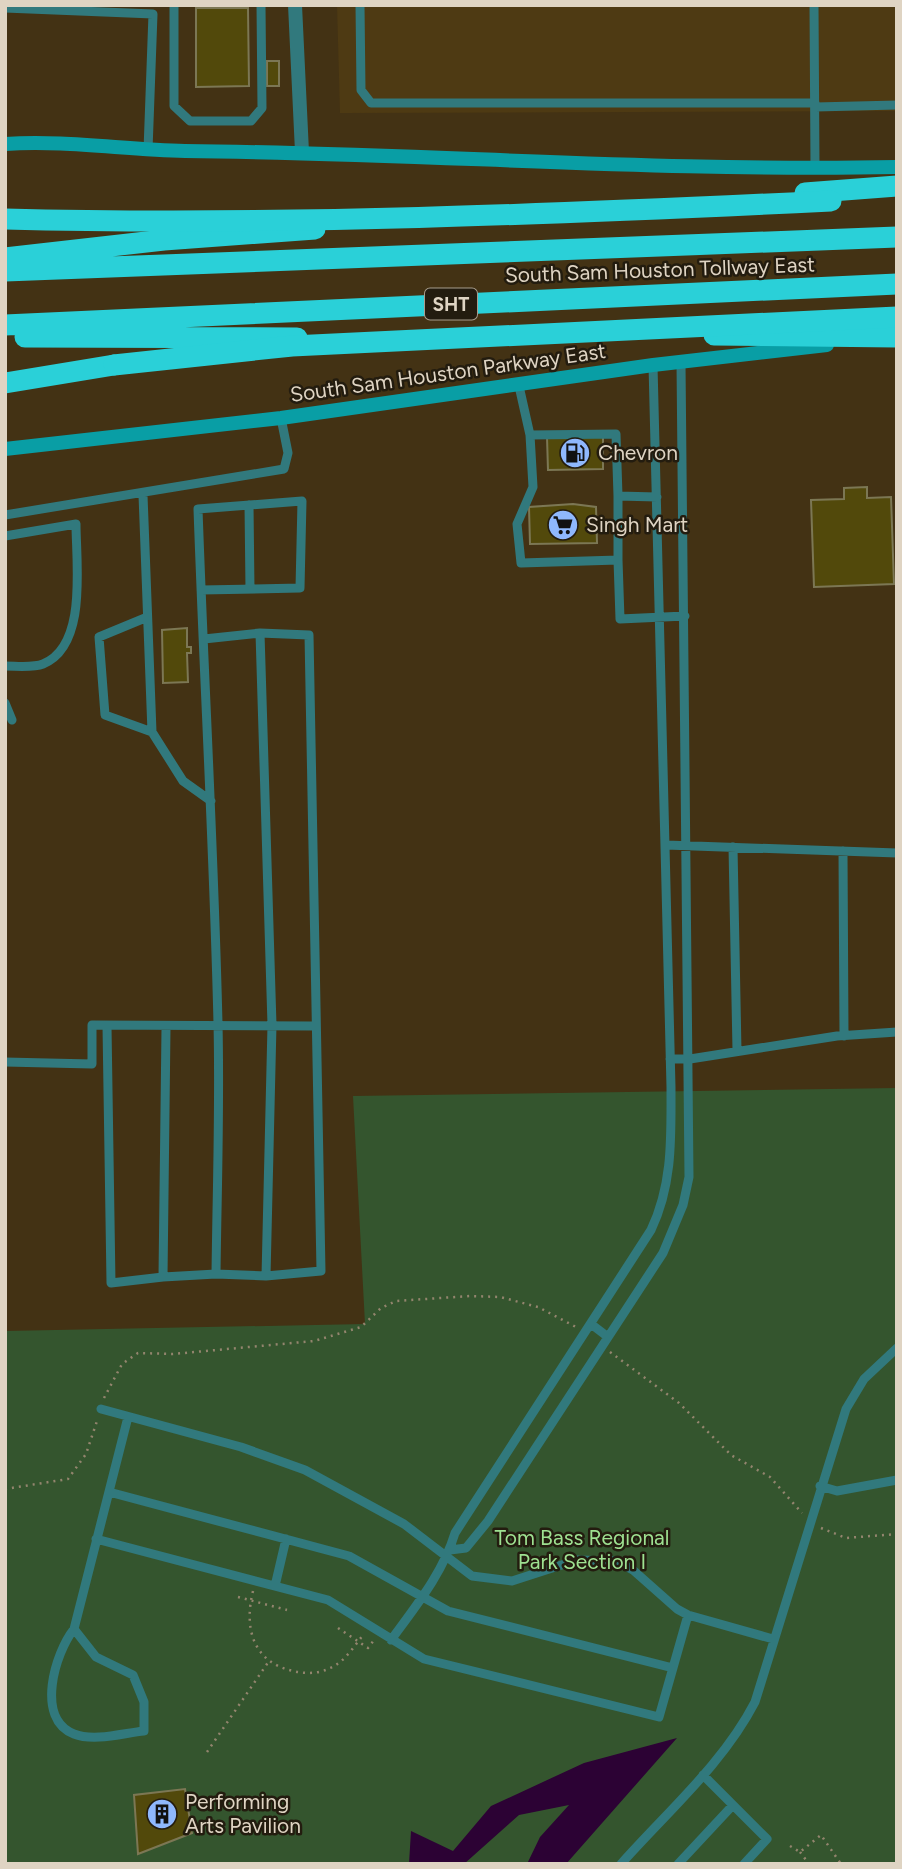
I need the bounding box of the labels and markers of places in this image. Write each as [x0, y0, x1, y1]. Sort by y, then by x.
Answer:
fuel station icon: Chevron [558, 436, 592, 470]
place label: Chevron [598, 440, 678, 465]
supermarket icon: Singh Mart [546, 508, 580, 542]
place label: Singh Mart [586, 512, 688, 537]
place label: Performing Arts Pavilion [185, 1789, 301, 1838]
building icon: Performing Arts Pavilion [145, 1797, 179, 1831]

